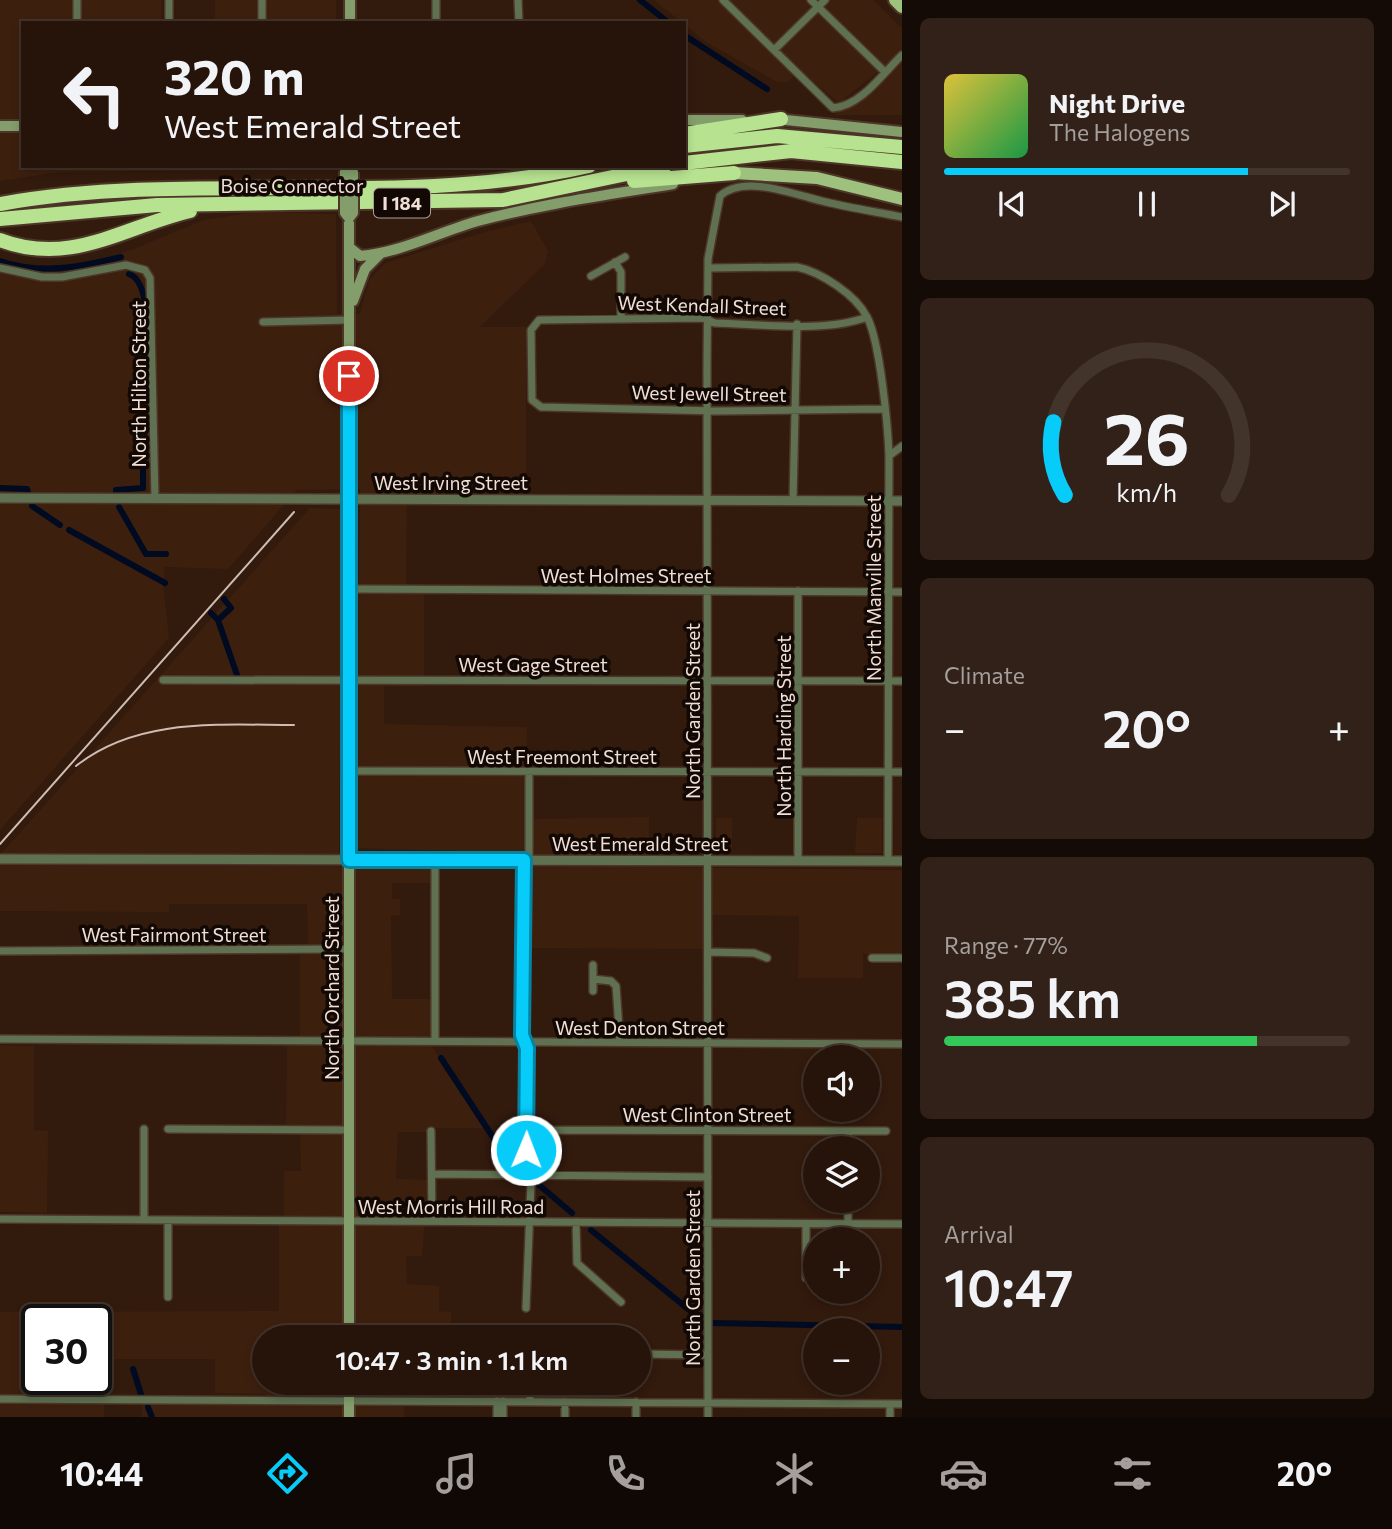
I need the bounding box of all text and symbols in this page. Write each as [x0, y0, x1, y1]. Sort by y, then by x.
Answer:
text: 320 m [164, 45, 305, 105]
icon: left [49, 49, 140, 140]
text: Night Drive [1049, 87, 1185, 118]
text: West Emerald Street [164, 105, 461, 145]
text: The Halogens [1049, 118, 1190, 146]
street label: Boise Connector [221, 174, 364, 197]
icon: previous [993, 185, 1031, 223]
icon: pause [1128, 185, 1166, 223]
icon: next [1263, 185, 1301, 223]
road number: I 184 [374, 188, 430, 218]
street label: West Kendall Street [617, 291, 787, 319]
street label: North Hilton Street [127, 300, 150, 467]
pin [319, 346, 379, 406]
icon: arrive [330, 357, 368, 395]
street label: West Jewell Street [631, 380, 787, 406]
text: 26 [1104, 391, 1190, 480]
street label: West Irving Street [374, 471, 528, 494]
text: km/h [1117, 476, 1177, 506]
street label: North Manville Street [862, 495, 885, 681]
street label: West Holmes Street [540, 564, 712, 587]
street label: North Garden Street [681, 623, 704, 799]
street label: North Harding Street [772, 635, 795, 817]
street label: West Gage Street [458, 653, 608, 676]
text: Climate [944, 661, 1025, 689]
text: 20° [1102, 695, 1191, 759]
text: − [944, 704, 966, 751]
text: + [1328, 704, 1350, 751]
street label: West Freemont Street [467, 745, 657, 768]
street label: West Emerald Street [552, 832, 728, 855]
street label: North Orchard Street [320, 896, 343, 1080]
street label: West Fairmont Street [82, 923, 267, 946]
text: Range · 77% [944, 931, 1068, 959]
text: 385 km [944, 965, 1121, 1029]
street label: West Denton Street [555, 1016, 725, 1039]
map controls [803, 1045, 880, 1395]
button: sound [803, 1045, 880, 1122]
street label: West Clinton Street [623, 1103, 792, 1126]
position arrow [489, 1113, 563, 1187]
button: layers [803, 1136, 880, 1213]
street label: North Garden Street [681, 1190, 704, 1366]
street label: West Morris Hill Road [358, 1195, 544, 1218]
text: Arrival [944, 1220, 1014, 1248]
button: + [803, 1227, 880, 1304]
text: 10:47 [944, 1254, 1074, 1318]
speed limit sign: 30 [21, 1304, 112, 1395]
button: − [803, 1318, 880, 1395]
text: 10:47 · 3 min · 1.1 km [335, 1344, 568, 1375]
icon: directions [263, 1449, 312, 1498]
icon: music [432, 1449, 481, 1498]
icon: phone [601, 1449, 650, 1498]
icon: climate [770, 1449, 819, 1498]
icon: car [939, 1449, 988, 1498]
icon: filters [1108, 1449, 1157, 1498]
text: 10:44 [60, 1453, 143, 1493]
text: 20° [1277, 1453, 1332, 1493]

